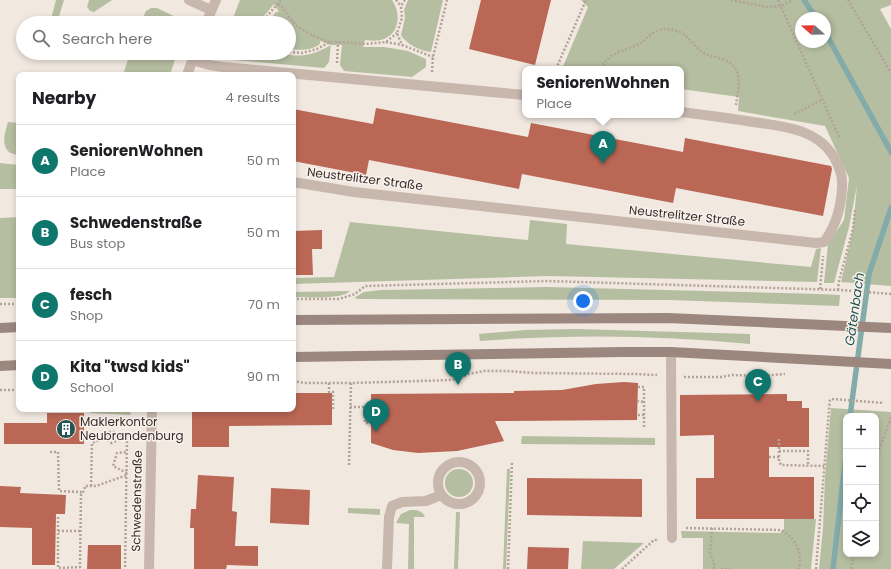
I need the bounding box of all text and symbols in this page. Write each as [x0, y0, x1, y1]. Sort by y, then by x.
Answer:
north arrow [795, 12, 831, 48]
search box [16, 16, 296, 60]
icon: search [30, 27, 52, 49]
text: Search here [62, 28, 152, 49]
popup [522, 66, 684, 118]
text: SeniorenWohnen [536, 72, 670, 93]
text: Nearby [32, 86, 96, 110]
text: 4 results [226, 88, 280, 107]
text: Place [536, 94, 572, 113]
pin: A [590, 131, 616, 164]
text: SeniorenWohnen [70, 140, 203, 161]
text: A [40, 151, 50, 170]
text: 50 m [247, 151, 280, 170]
text: Place [70, 162, 105, 181]
street label: Neustrelitzer Straße [306, 163, 424, 194]
street label: Neustrelitzer Straße [628, 201, 746, 230]
text: Schwedenstraße [70, 212, 202, 233]
text: B [41, 223, 49, 242]
text: 50 m [247, 223, 280, 242]
text: Bus stop [70, 234, 125, 253]
water label: Gätenbach [840, 271, 869, 347]
text: fesch [70, 284, 112, 305]
your location [573, 291, 593, 311]
text: C [40, 295, 50, 314]
text: 70 m [248, 295, 280, 314]
text: Shop [70, 306, 103, 325]
pin: B [445, 352, 471, 385]
text: Kita "twsd kids" [70, 356, 190, 377]
text: D [40, 367, 50, 386]
text: 90 m [247, 367, 280, 386]
pin: C [745, 369, 771, 402]
text: School [70, 378, 114, 397]
pin: D [363, 399, 389, 432]
place label: Maklerkontor Neubrandenburg [80, 413, 184, 444]
map controls [843, 413, 879, 557]
button: + [843, 413, 879, 449]
building icon: Maklerkontor Neubrandenburg [55, 418, 77, 440]
button: − [843, 449, 879, 485]
street label: Schwedenstraße [127, 450, 146, 552]
button: locate [843, 485, 879, 521]
button: layers [843, 521, 879, 557]

